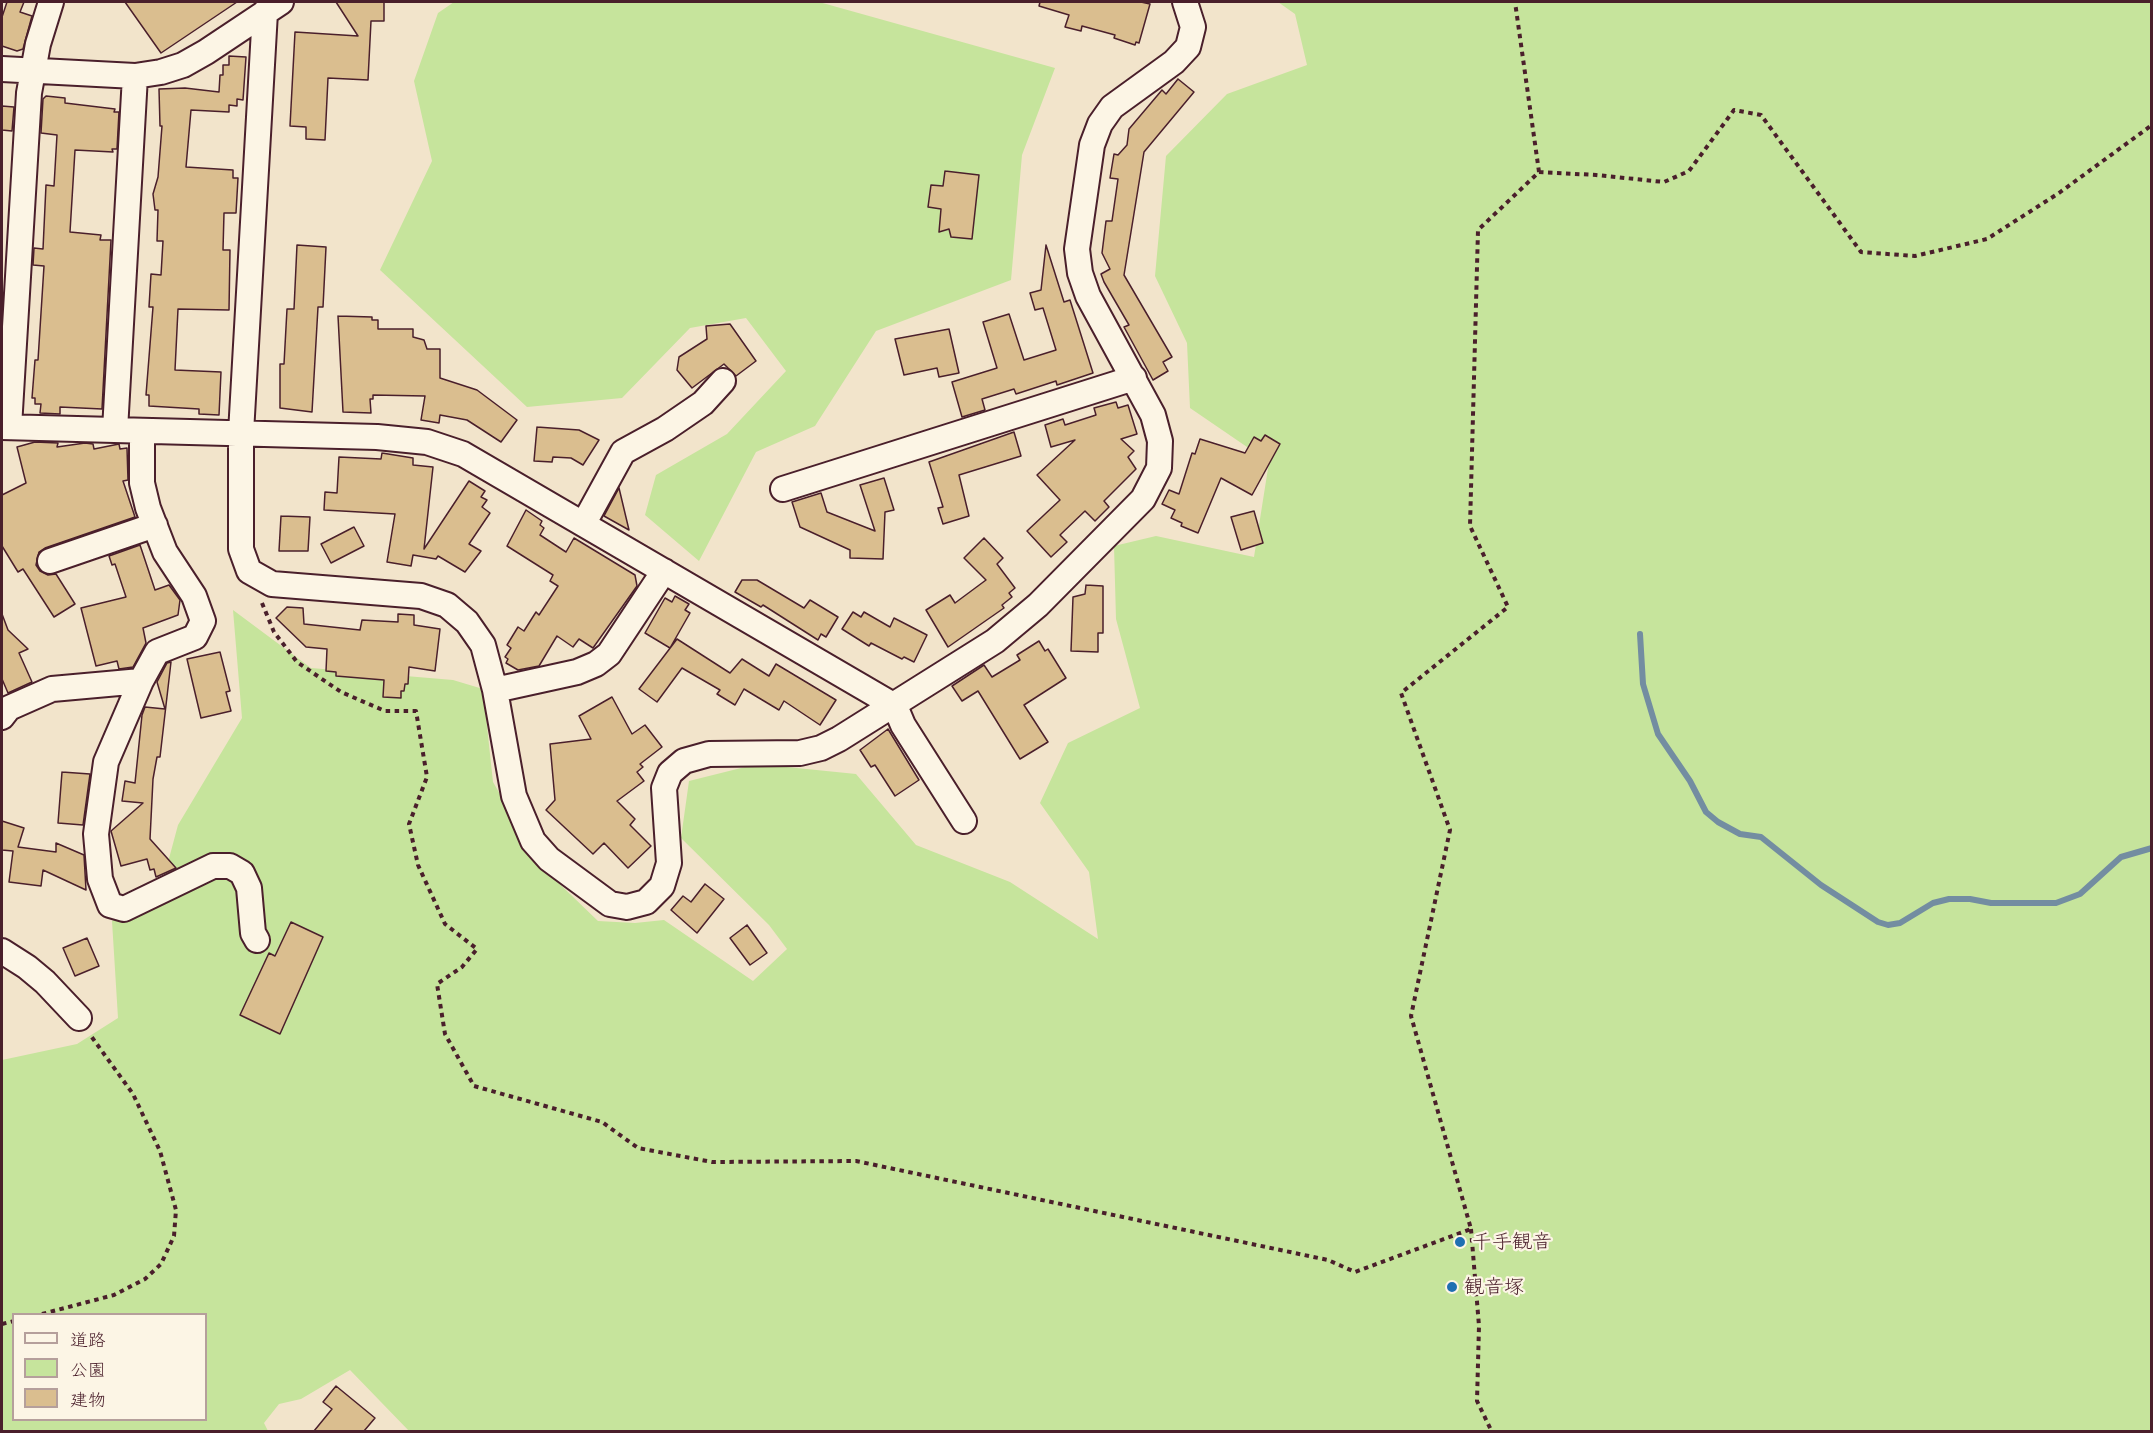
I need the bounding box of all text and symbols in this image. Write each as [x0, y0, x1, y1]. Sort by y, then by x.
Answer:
place label: 千手観音 [1472, 1230, 1552, 1254]
marker: 千手観音 [1453, 1235, 1467, 1249]
place label: 観音塚 [1464, 1275, 1524, 1299]
marker: 観音塚 [1445, 1280, 1459, 1294]
legend [12, 1313, 207, 1421]
text: 道路 [70, 1328, 106, 1351]
text: 公園 [70, 1358, 106, 1381]
text: 建物 [70, 1388, 106, 1411]

